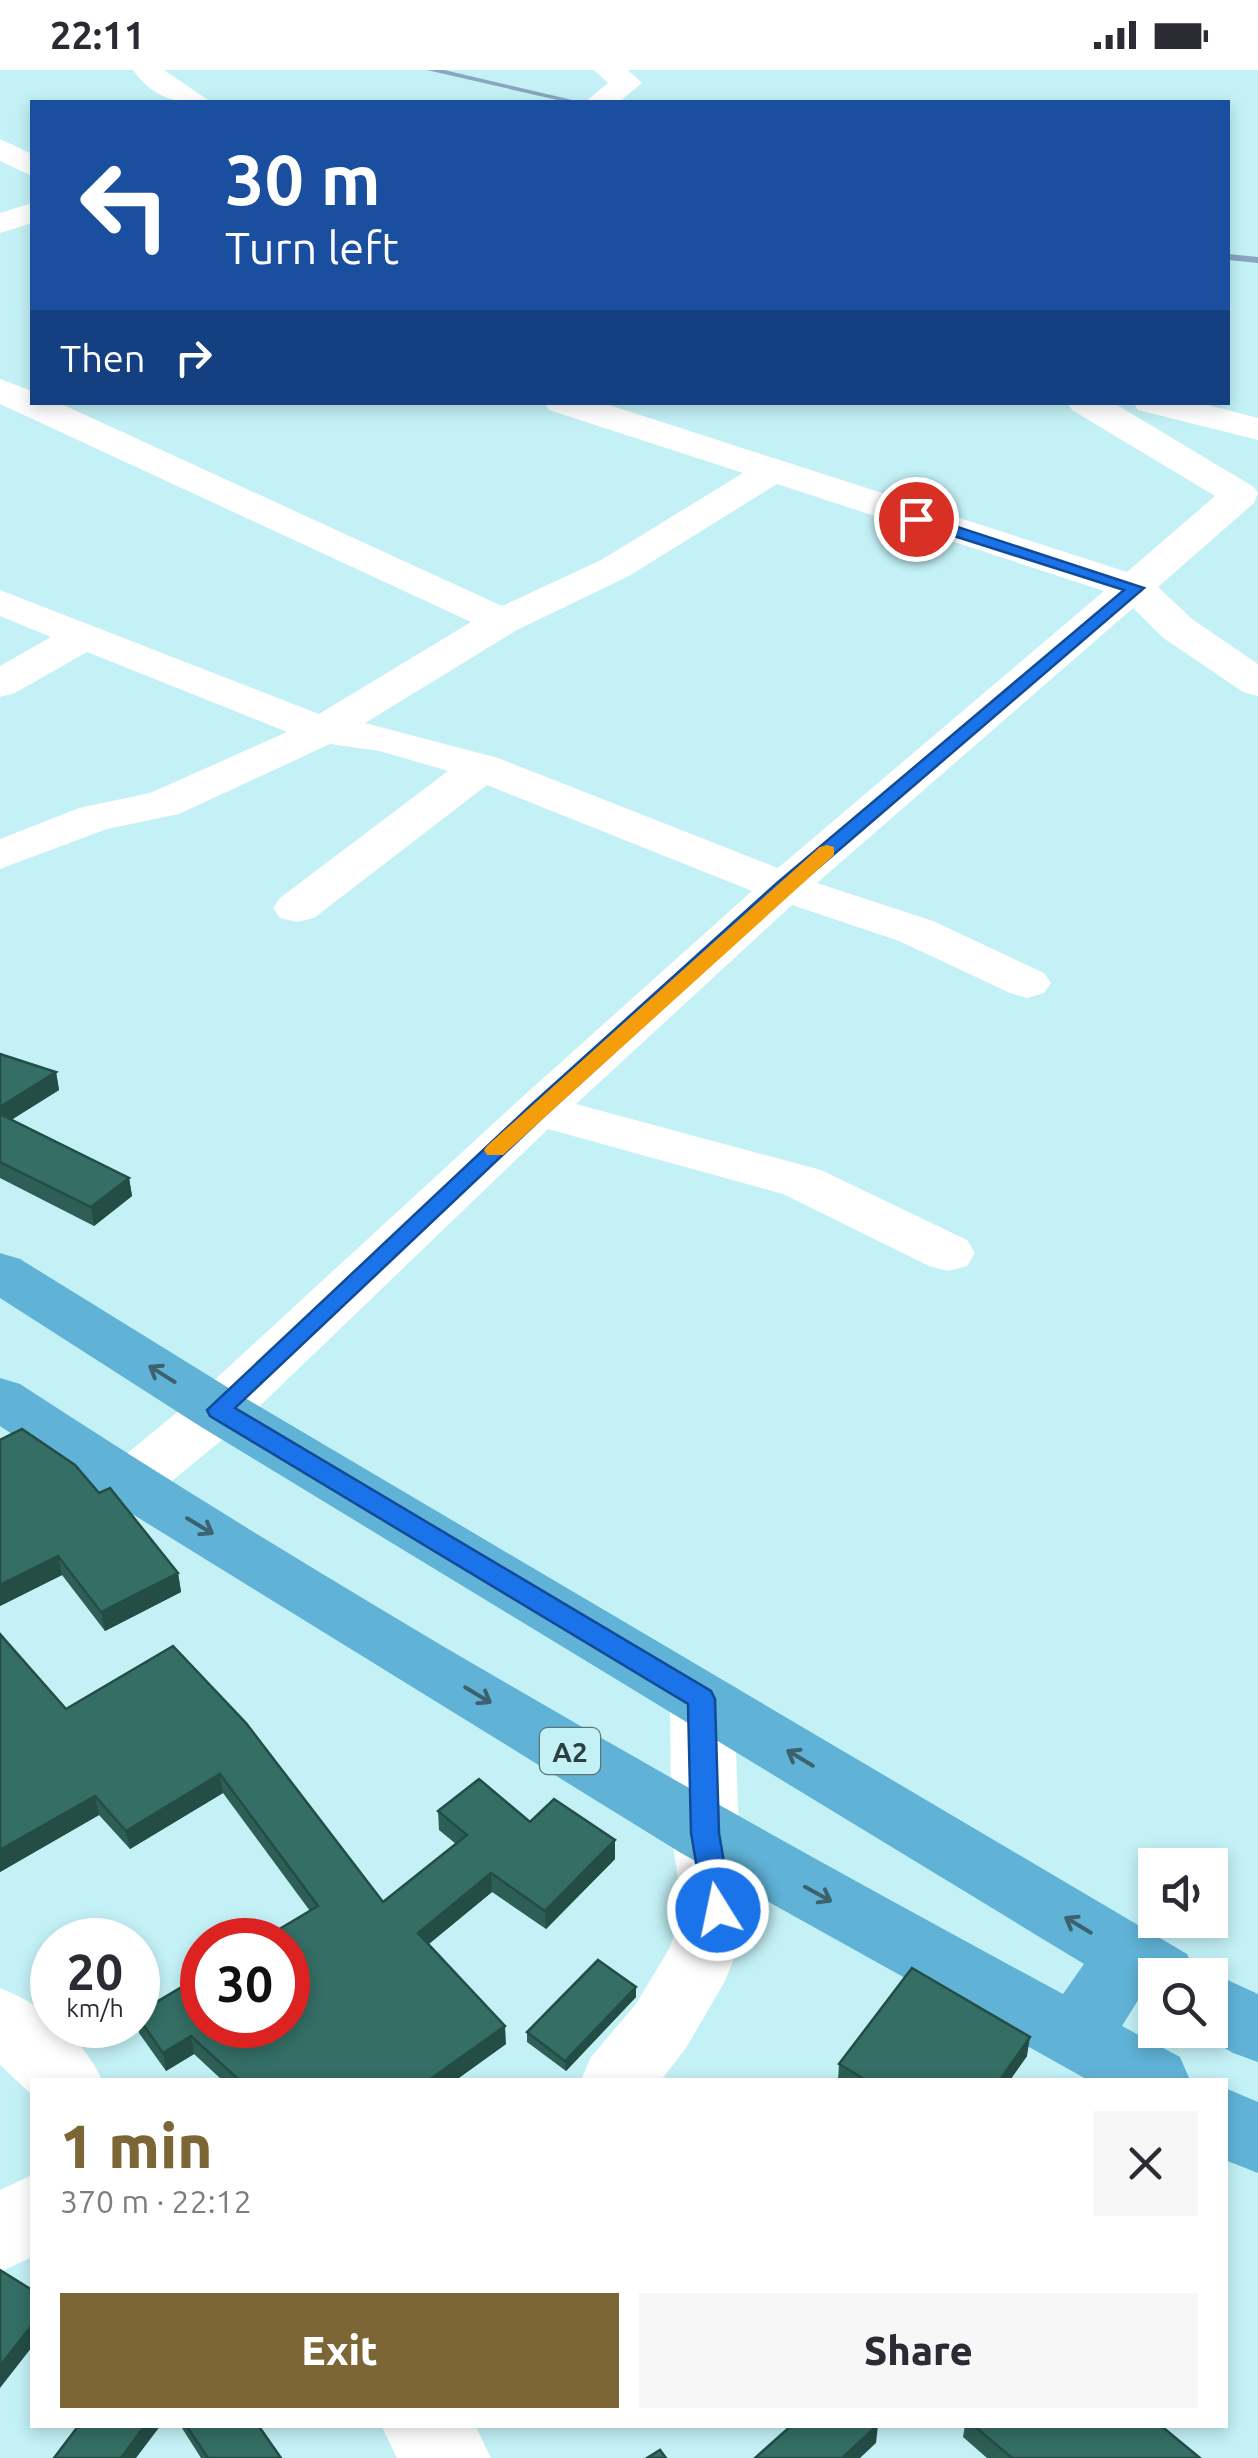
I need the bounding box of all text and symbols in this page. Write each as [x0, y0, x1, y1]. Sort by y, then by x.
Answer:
text: 22:11 [50, 14, 145, 56]
icon: left [60, 140, 190, 270]
text: 30 m [225, 140, 381, 218]
text: Turn left [225, 222, 399, 273]
icon: right [166, 330, 221, 385]
text: Then [60, 337, 146, 379]
pin [874, 477, 959, 562]
icon: arrive [889, 492, 944, 547]
one-way arrow [148, 1363, 176, 1384]
one-way arrow [185, 1516, 214, 1537]
one-way arrow [463, 1685, 491, 1705]
road number: A2 [540, 1728, 600, 1774]
one-way arrow [786, 1748, 815, 1768]
map controls [1138, 1848, 1228, 2048]
button: sound [1138, 1848, 1228, 1938]
position arrow [666, 1858, 770, 1962]
one-way arrow [803, 1885, 833, 1905]
one-way arrow [1064, 1915, 1093, 1935]
speed limit sign: 30 [180, 1918, 310, 2048]
text: 20 [67, 1943, 123, 1999]
button: search [1138, 1958, 1228, 2048]
text: km/h [66, 1994, 124, 2022]
button: close [1093, 2111, 1198, 2216]
text: 1 min [60, 2112, 213, 2179]
text: 370 m · 22:12 [60, 2183, 252, 2219]
button: Exit [60, 2293, 619, 2408]
button: Share [639, 2293, 1198, 2408]

